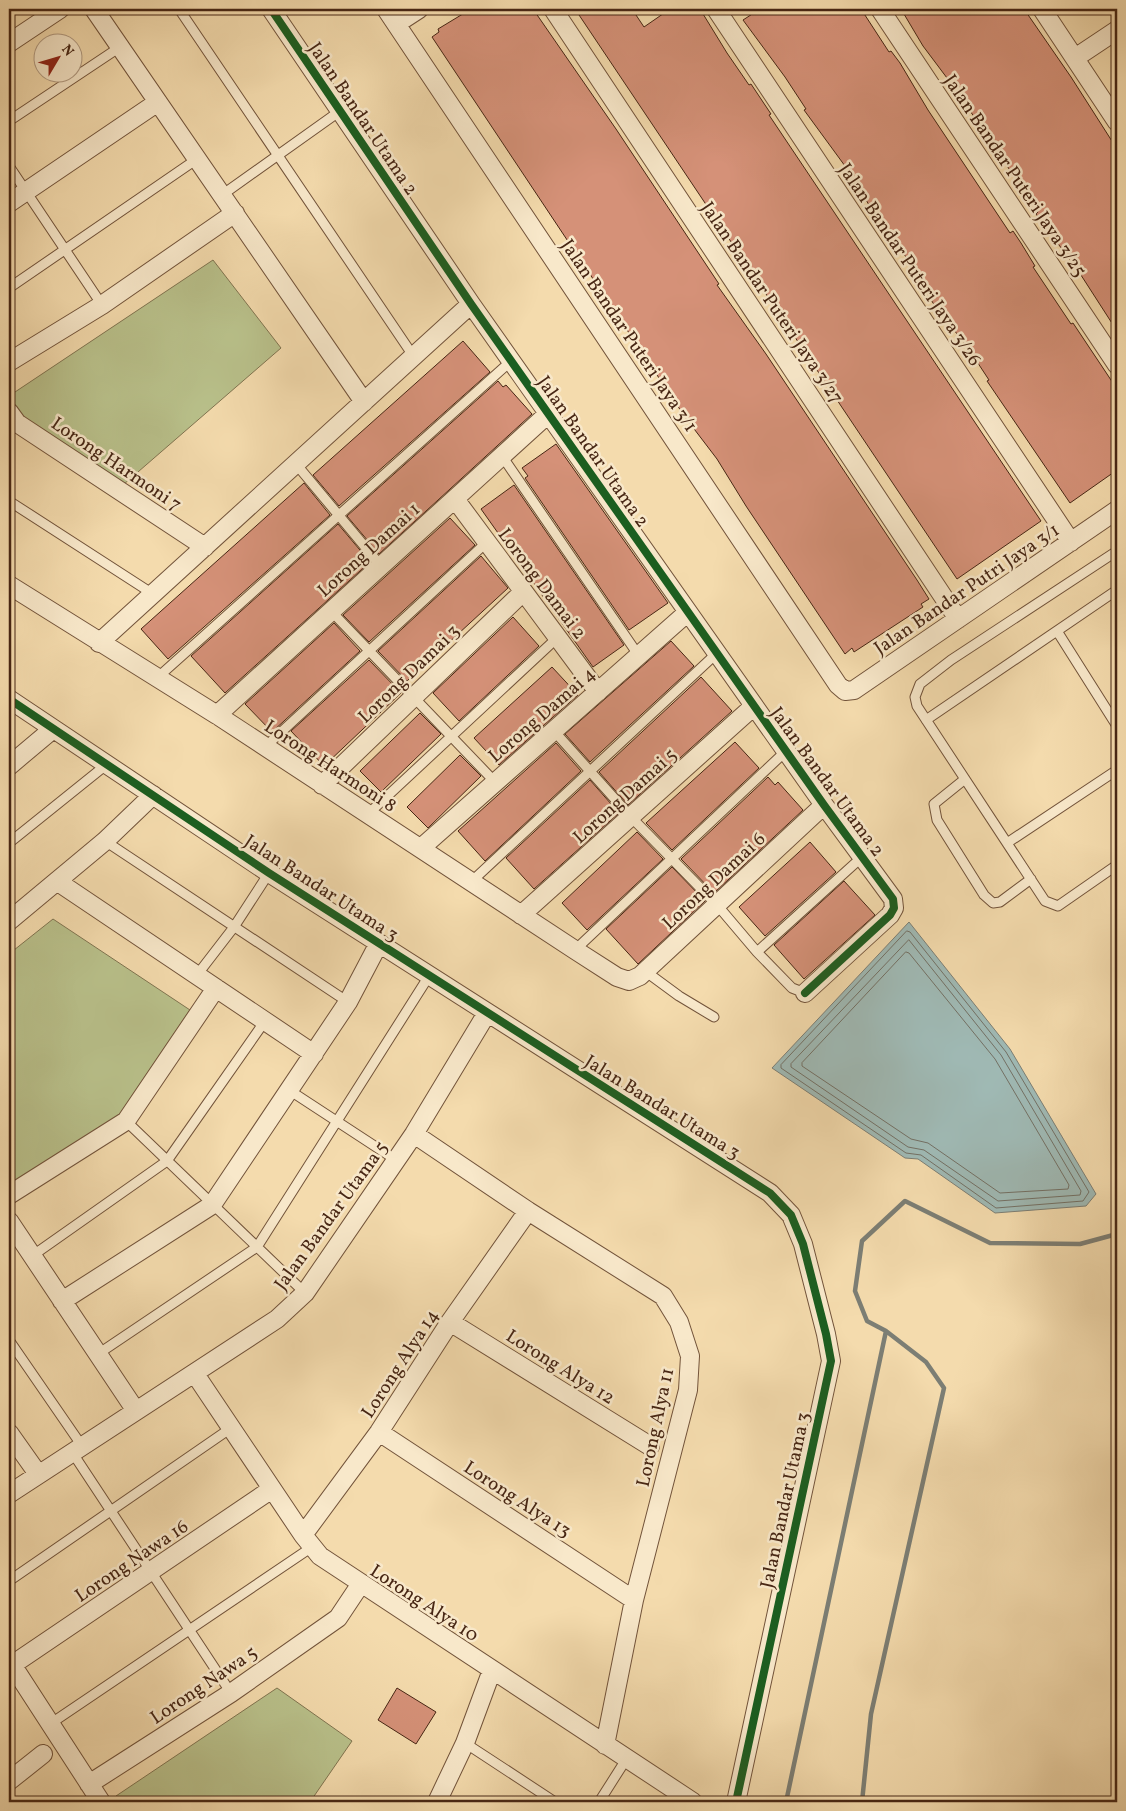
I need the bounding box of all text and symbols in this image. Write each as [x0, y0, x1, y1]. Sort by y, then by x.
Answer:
north arrow [32, 32, 82, 82]
street label: Jalan Bandar Utama 2 [301, 37, 423, 201]
text: N [56, 41, 78, 61]
street label: Jalan Bandar Puteri Jaya 3/25 [937, 70, 1092, 282]
street label: Jalan Bandar Puteri Jaya 3/26 [832, 159, 987, 372]
street label: Jalan Bandar Puteri Jaya 3/27 [694, 197, 849, 409]
street label: Jalan Bandar Puteri Jaya 3/1 [554, 235, 703, 438]
street label: Jalan Bandar Utama 2 [530, 371, 655, 533]
street label: Lorong Harmoni 7 [45, 411, 186, 518]
street label: Lorong Damai 1 [312, 497, 426, 604]
street label: Jalan Bandar Putri Jaya 3/1 [869, 518, 1065, 662]
street label: Lorong Damai 2 [491, 523, 592, 645]
street label: Lorong Damai 3 [353, 619, 466, 730]
street label: Lorong Damai 4 [483, 662, 601, 769]
street label: Jalan Bandar Utama 2 [763, 702, 890, 863]
street label: Lorong Harmoni 8 [259, 714, 401, 819]
street label: Lorong Damai 5 [568, 743, 683, 850]
street label: Lorong Damai 6 [657, 827, 772, 936]
street label: Jalan Bandar Utama 3 [239, 829, 403, 948]
street label: Jalan Bandar Utama 3 [579, 1049, 745, 1166]
street label: Jalan Bandar Utama 5 [269, 1136, 395, 1296]
street label: Lorong Alya 14 [356, 1305, 446, 1424]
street label: Lorong Alya 12 [501, 1324, 619, 1412]
street label: Lorong Alya 11 [631, 1366, 681, 1489]
street label: Jalan Bandar Utama 3 [755, 1410, 817, 1591]
street label: Lorong Alya 13 [458, 1455, 576, 1544]
street label: Lorong Nawa 16 [70, 1514, 194, 1609]
street label: Lorong Alya 10 [364, 1559, 483, 1649]
street label: Lorong Nawa 5 [146, 1640, 263, 1731]

